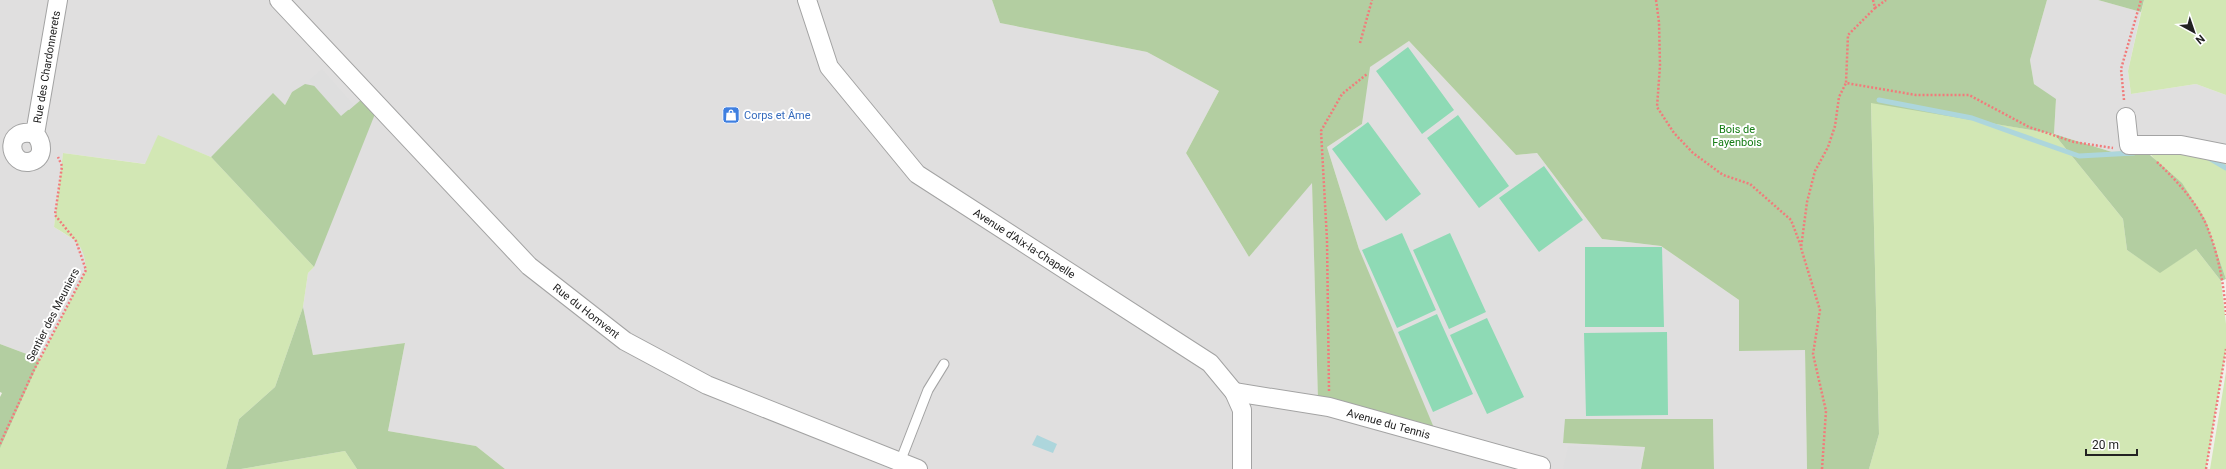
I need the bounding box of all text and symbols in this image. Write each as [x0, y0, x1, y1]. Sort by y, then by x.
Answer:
street label: Rue des Chardonnerets [30, 9, 63, 124]
north arrow [2174, 12, 2214, 52]
text: N [2193, 32, 2207, 47]
shop icon: Corps et Âme [721, 105, 741, 125]
place label: Corps et Âme [744, 109, 811, 122]
park label: Bois de Fayenbois [1712, 123, 1762, 149]
street label: Avenue d'Aix-la-Chapelle [971, 206, 1078, 281]
street label: Sentier des Meuniers [24, 266, 82, 364]
street label: Rue du Homvent [551, 281, 623, 341]
street label: Avenue du Tennis [1345, 406, 1432, 441]
scale bar [2086, 431, 2137, 457]
text: 20 m [2092, 438, 2119, 452]

